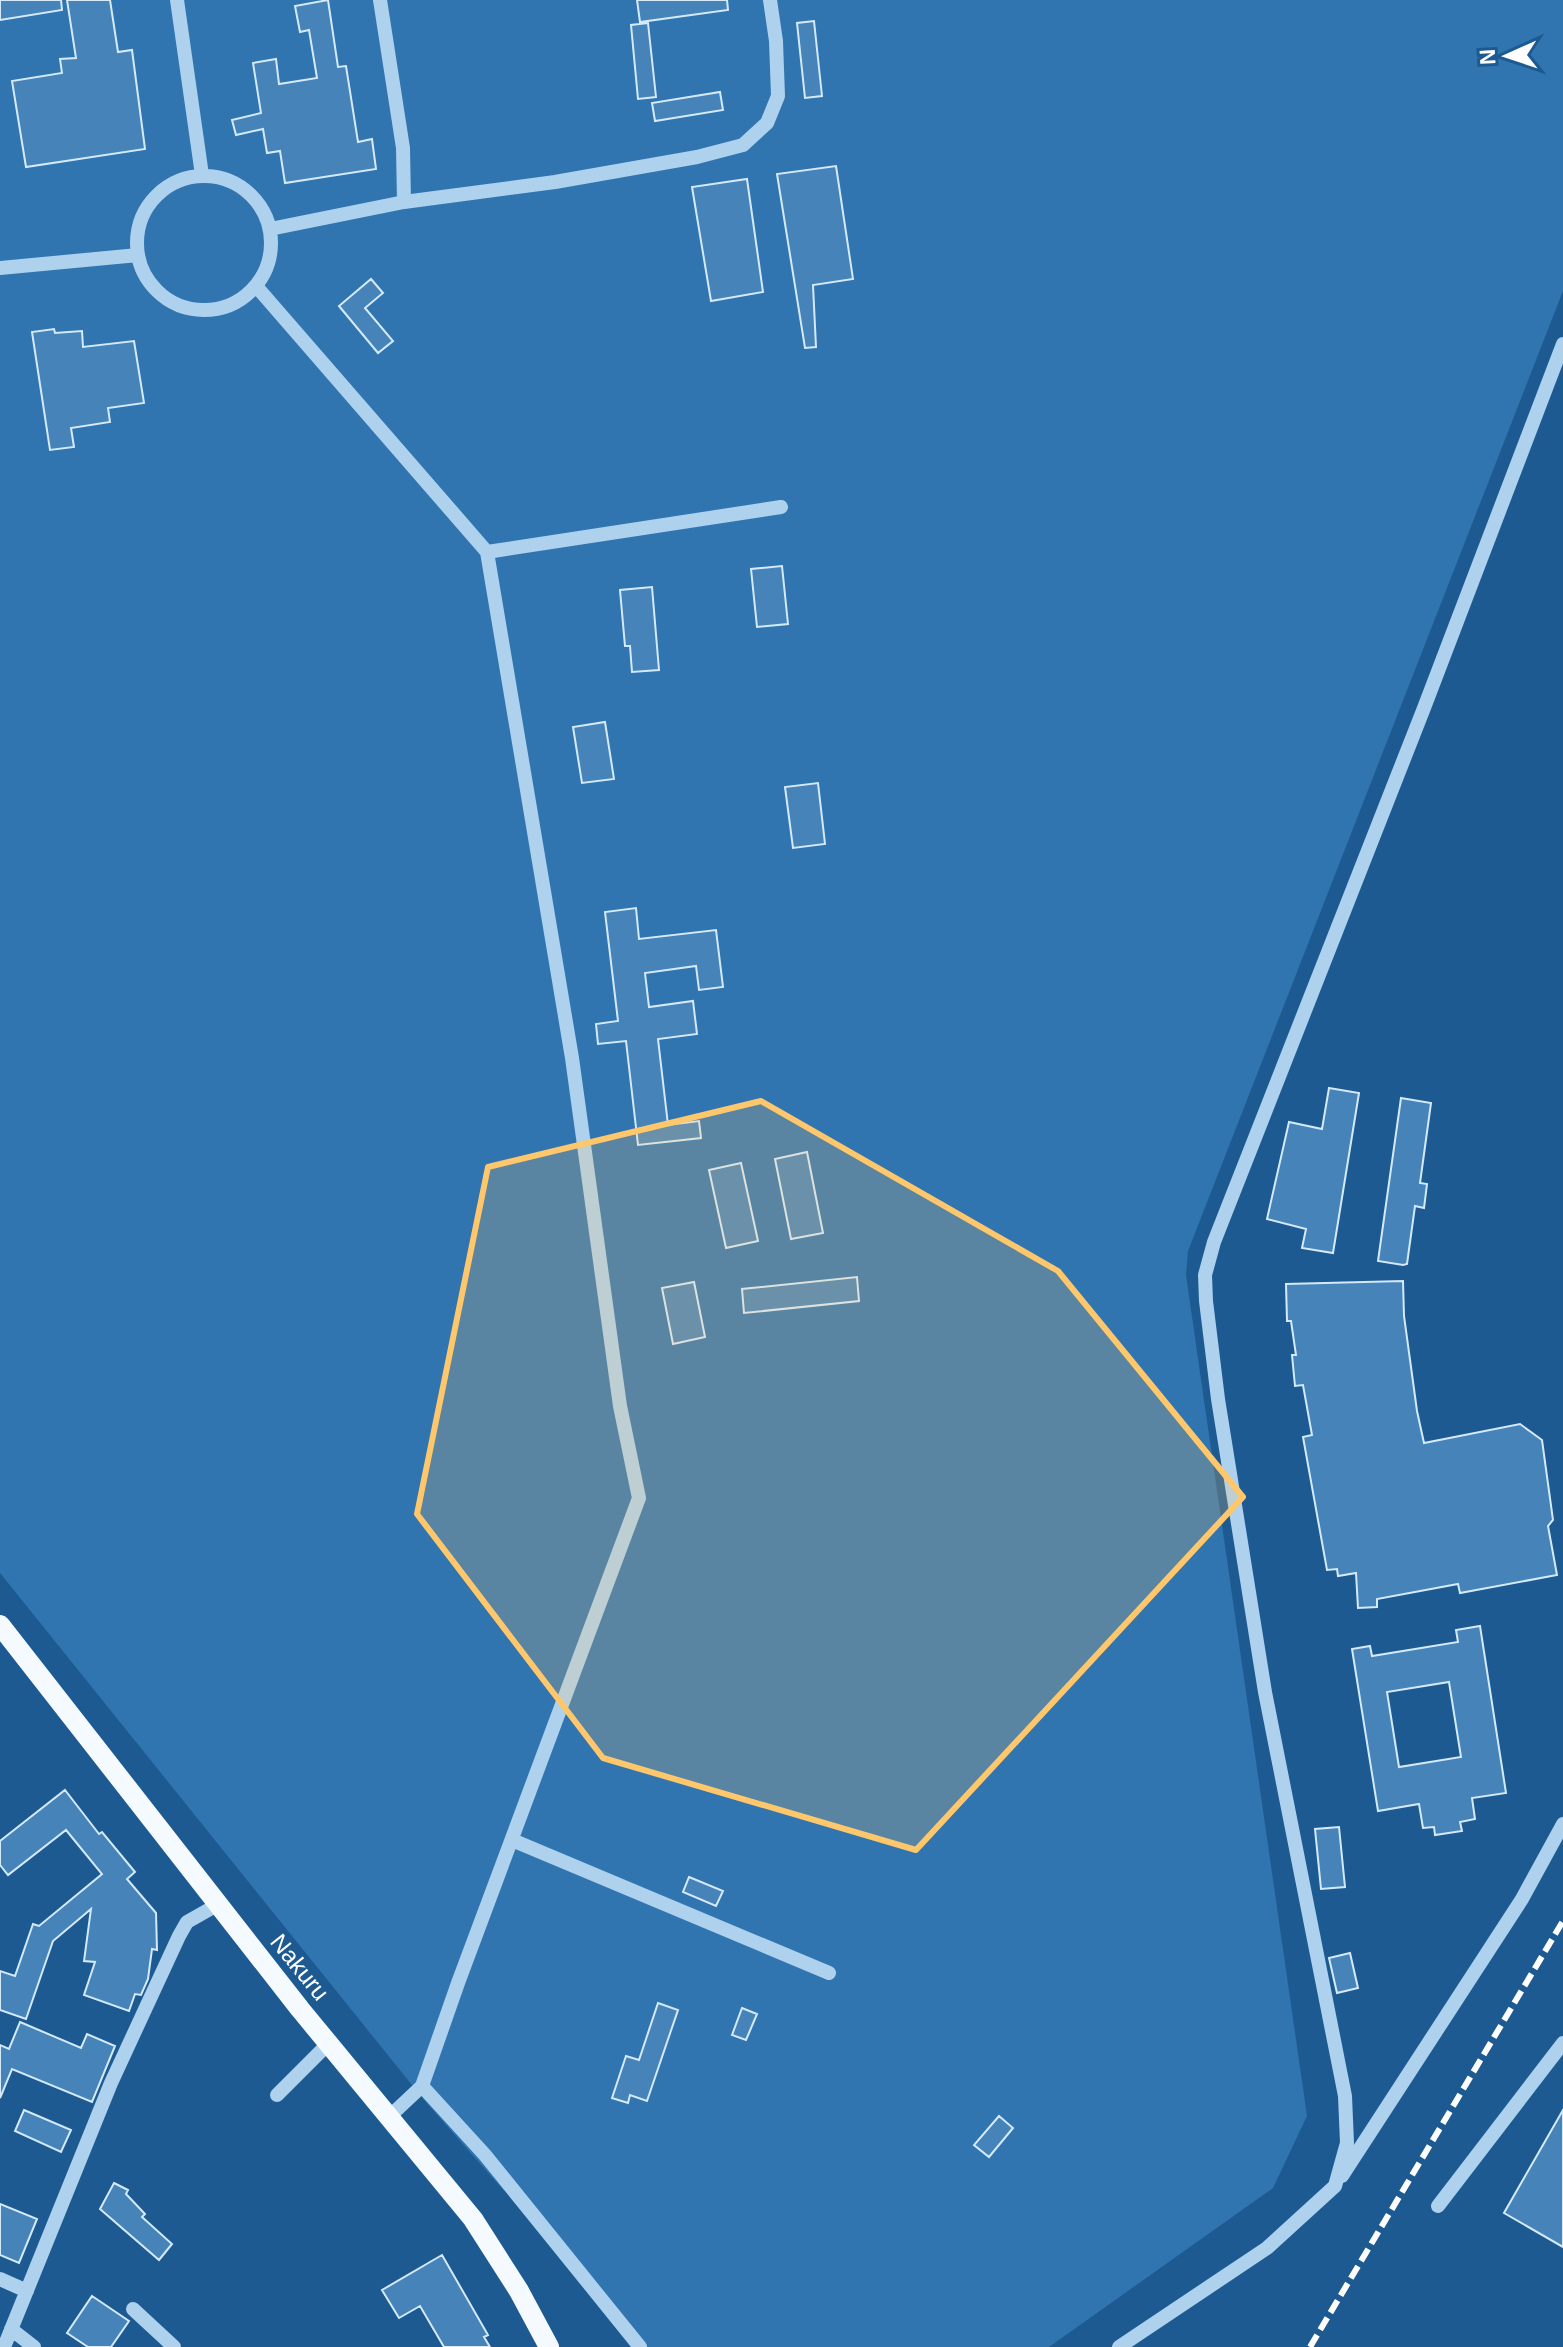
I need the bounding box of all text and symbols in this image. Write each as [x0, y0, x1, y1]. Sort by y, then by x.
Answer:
north arrow [1467, 16, 1547, 96]
text: N [1475, 48, 1500, 66]
street label: Nakuru [265, 1928, 335, 2006]

